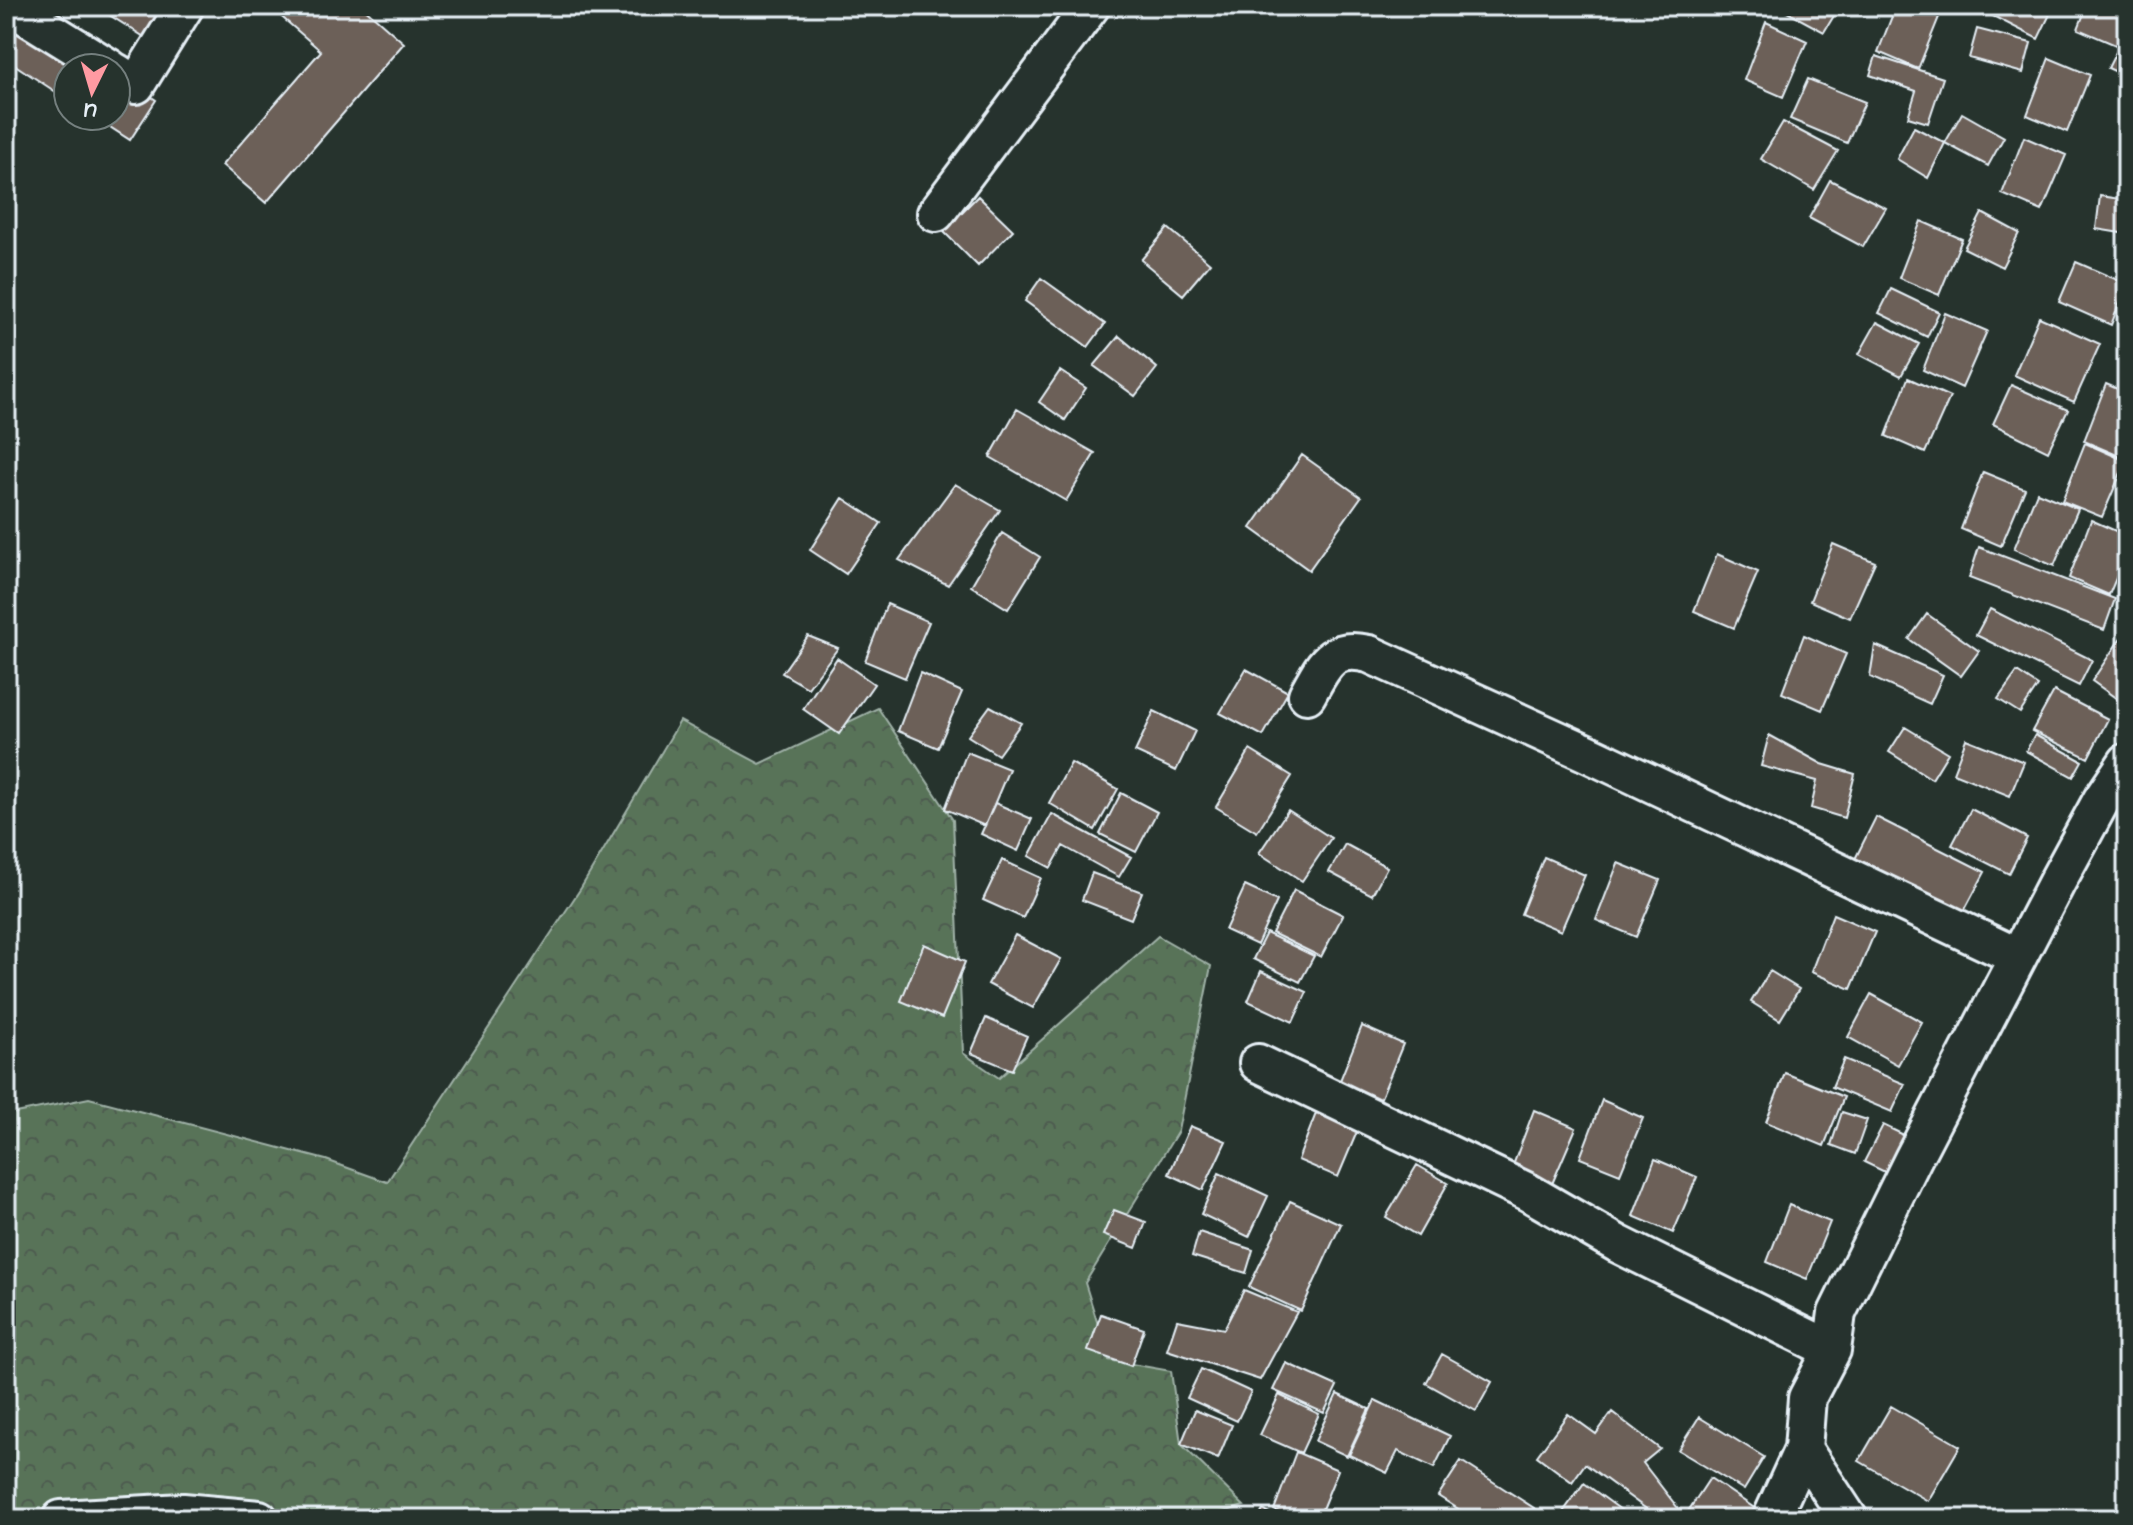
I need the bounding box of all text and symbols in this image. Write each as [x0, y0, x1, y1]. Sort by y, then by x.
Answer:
north arrow [52, 52, 132, 132]
text: U [83, 94, 98, 126]

